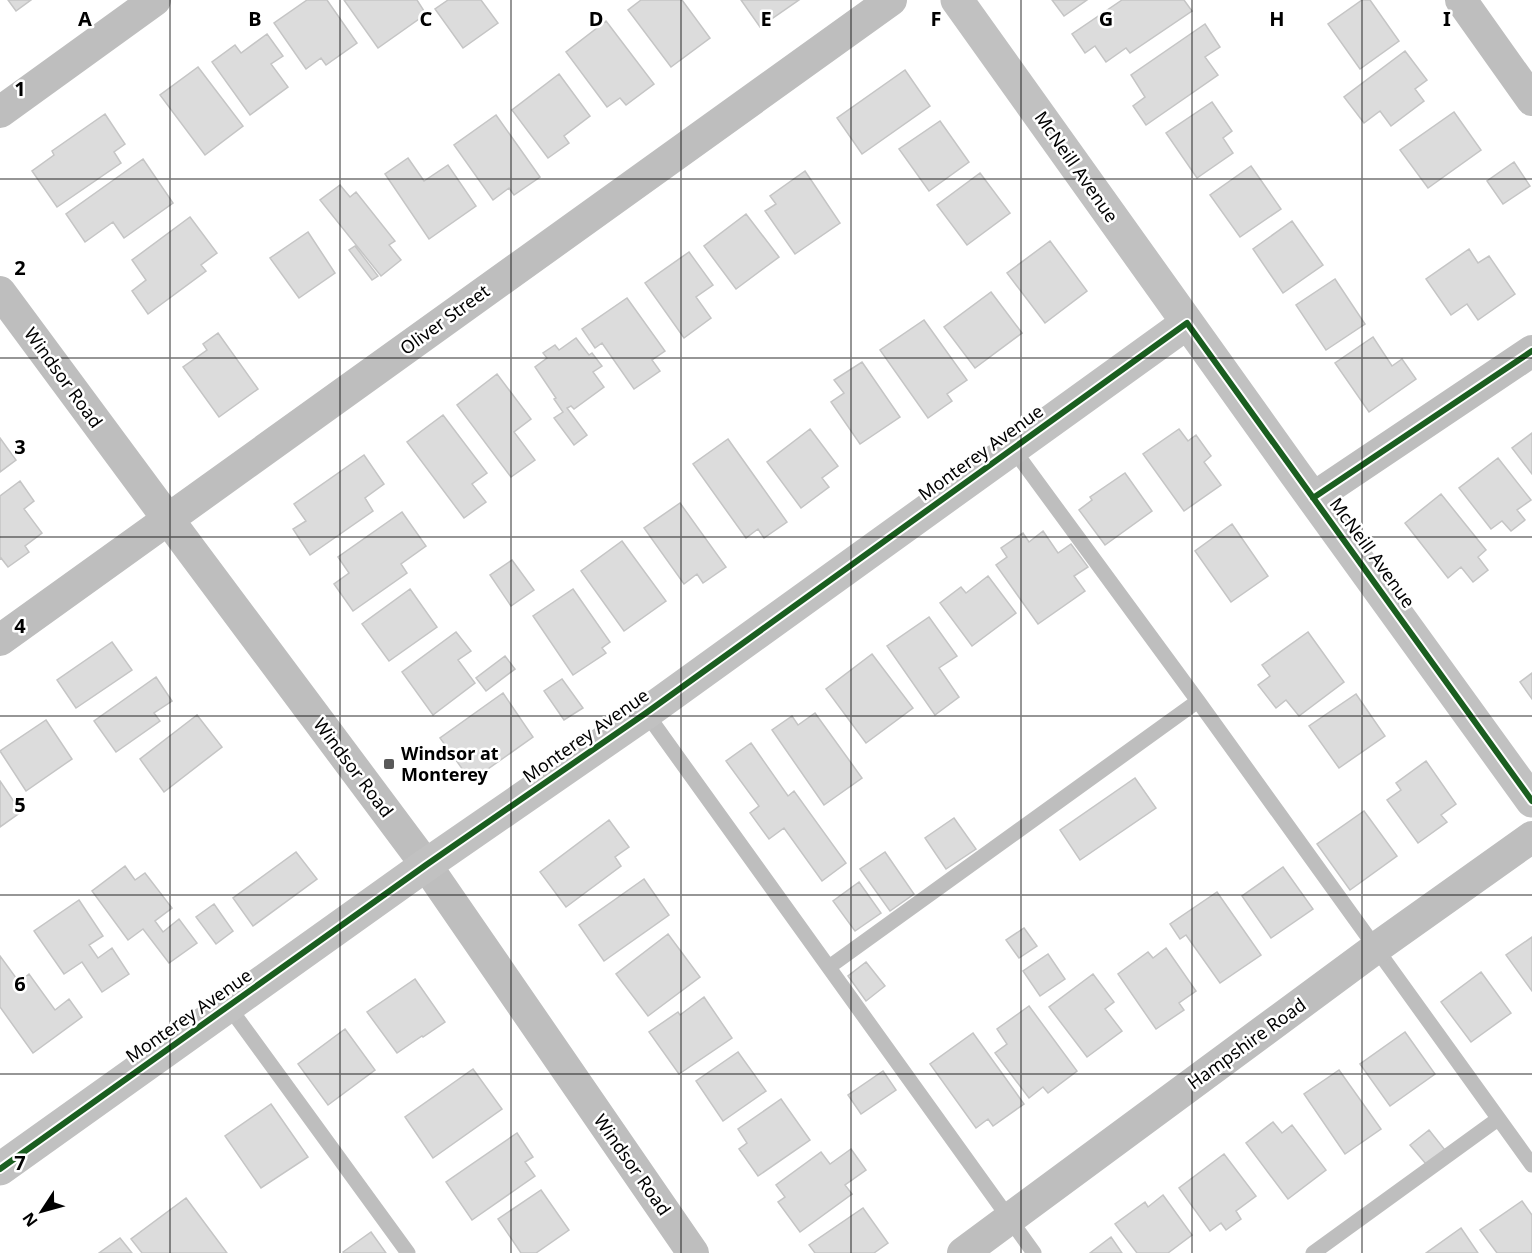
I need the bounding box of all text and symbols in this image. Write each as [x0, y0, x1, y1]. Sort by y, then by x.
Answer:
text: A [78, 5, 92, 32]
text: B [248, 5, 262, 32]
text: C [420, 5, 433, 32]
text: D [589, 5, 603, 32]
text: E [760, 5, 772, 32]
text: F [931, 5, 941, 32]
text: G [1099, 5, 1113, 32]
text: H [1269, 5, 1285, 32]
text: I [1443, 5, 1451, 32]
text: 1 [14, 75, 26, 102]
street label: McNeill Avenue [1030, 106, 1124, 227]
text: 2 [14, 254, 26, 281]
street label: Oliver Street [395, 278, 494, 360]
street label: Windsor Road [19, 322, 108, 432]
street label: Monterey Avenue [913, 399, 1048, 506]
text: 3 [14, 433, 26, 460]
street label: McNeill Avenue [1325, 493, 1421, 612]
text: 4 [14, 612, 26, 639]
street label: Monterey Avenue [518, 683, 653, 788]
street label: Windsor Road [309, 713, 399, 822]
place label: Windsor at Monterey [401, 741, 499, 786]
marker: Windsor at Monterey [382, 757, 396, 771]
text: 5 [14, 791, 26, 818]
street label: Monterey Avenue [121, 963, 256, 1068]
text: 6 [14, 970, 26, 997]
street label: Hampshire Road [1182, 992, 1310, 1094]
street label: Windsor Road [589, 1109, 677, 1220]
text: 7 [14, 1149, 26, 1176]
north arrow [12, 1181, 72, 1241]
text: N [17, 1208, 43, 1232]

